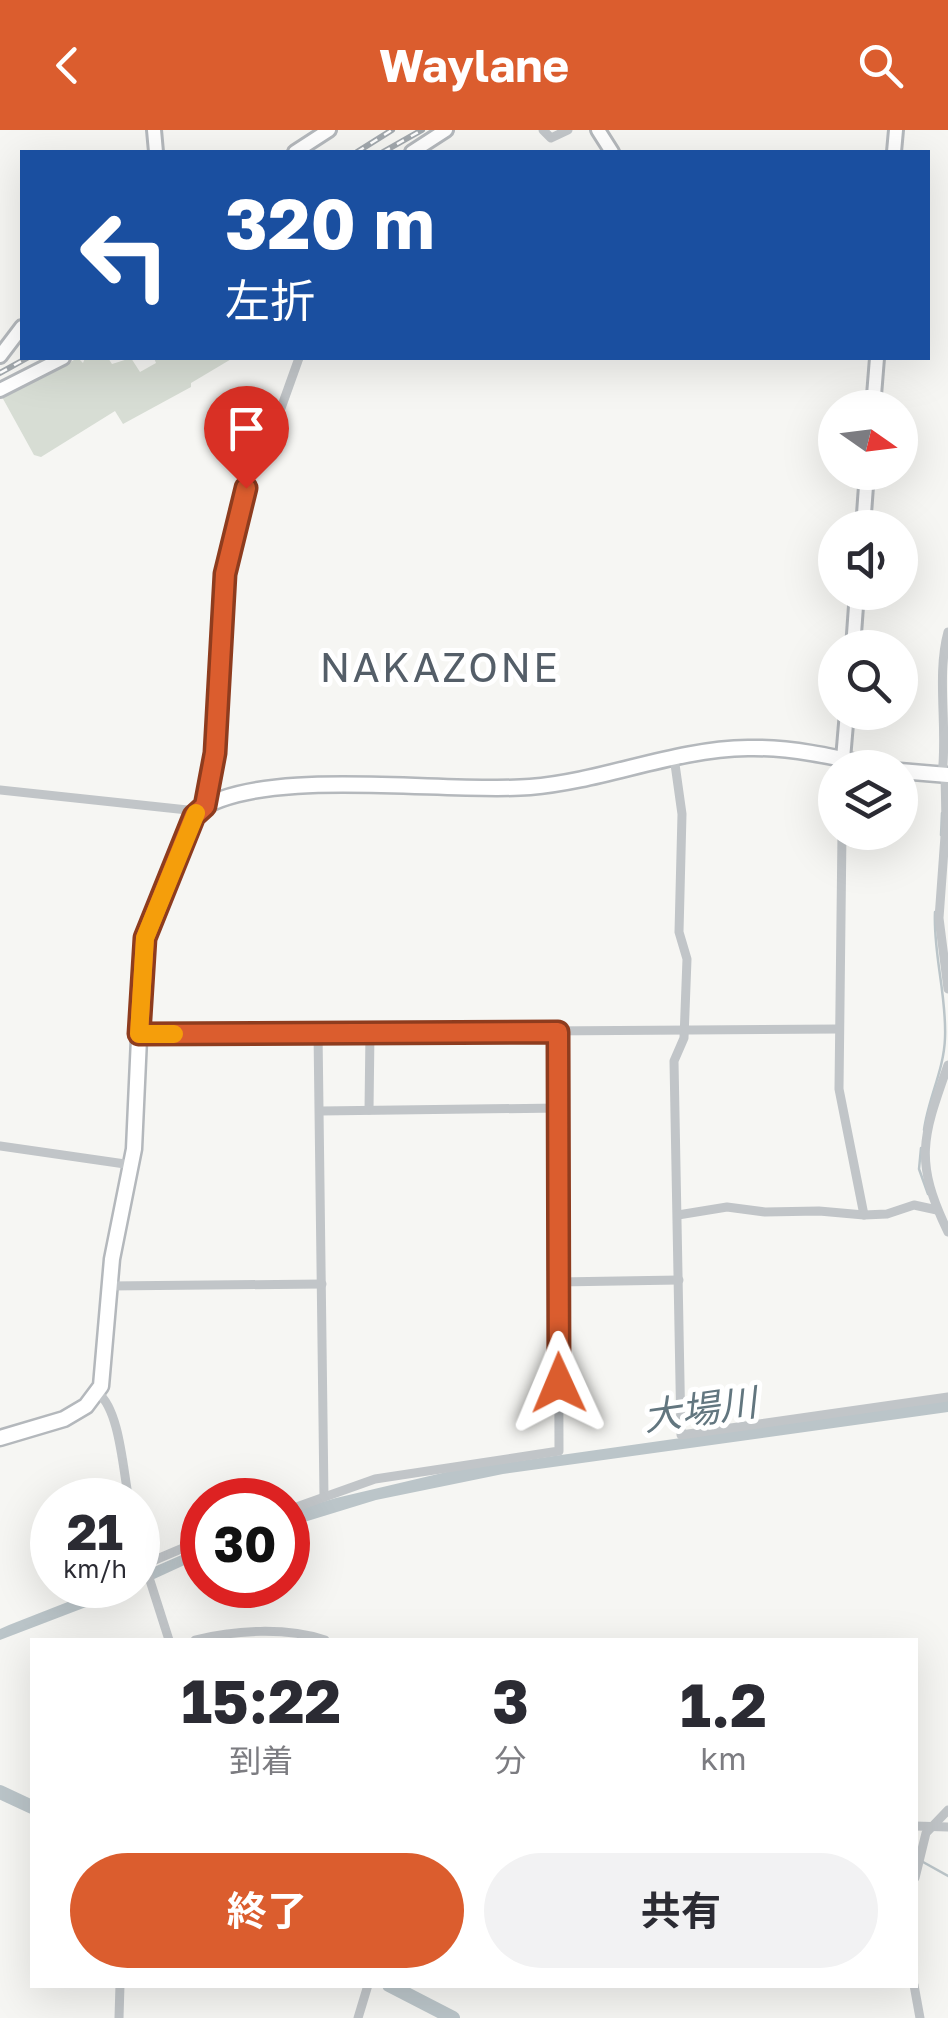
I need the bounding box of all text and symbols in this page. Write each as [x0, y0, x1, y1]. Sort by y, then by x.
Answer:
icon: back [40, 38, 95, 93]
text: Waylane [379, 38, 569, 92]
icon: search [853, 38, 908, 93]
text: 320 m [225, 180, 435, 264]
icon: left [60, 190, 190, 320]
text: 左折 [225, 273, 315, 327]
pin [204, 386, 289, 489]
north arrow [818, 390, 918, 490]
map controls [818, 390, 918, 850]
icon: arrive [219, 401, 274, 456]
button: sound [818, 510, 918, 610]
button: search [818, 630, 918, 730]
district label: NAKAZONE [320, 643, 560, 691]
button: layers [818, 750, 918, 850]
position arrow [507, 1331, 611, 1435]
water label: 大場川 [640, 1378, 763, 1439]
speed limit sign: 30 [180, 1478, 310, 1608]
text: 21 [67, 1501, 123, 1561]
text: km/h [63, 1553, 127, 1584]
text: 15:22 [181, 1664, 341, 1736]
text: 3 [492, 1664, 529, 1736]
text: 1.2 [680, 1668, 767, 1740]
text: km [700, 1739, 747, 1777]
text: 到着 [229, 1741, 293, 1779]
text: 分 [495, 1741, 527, 1779]
button: 終了 [70, 1853, 464, 1968]
button: 共有 [484, 1853, 878, 1968]

